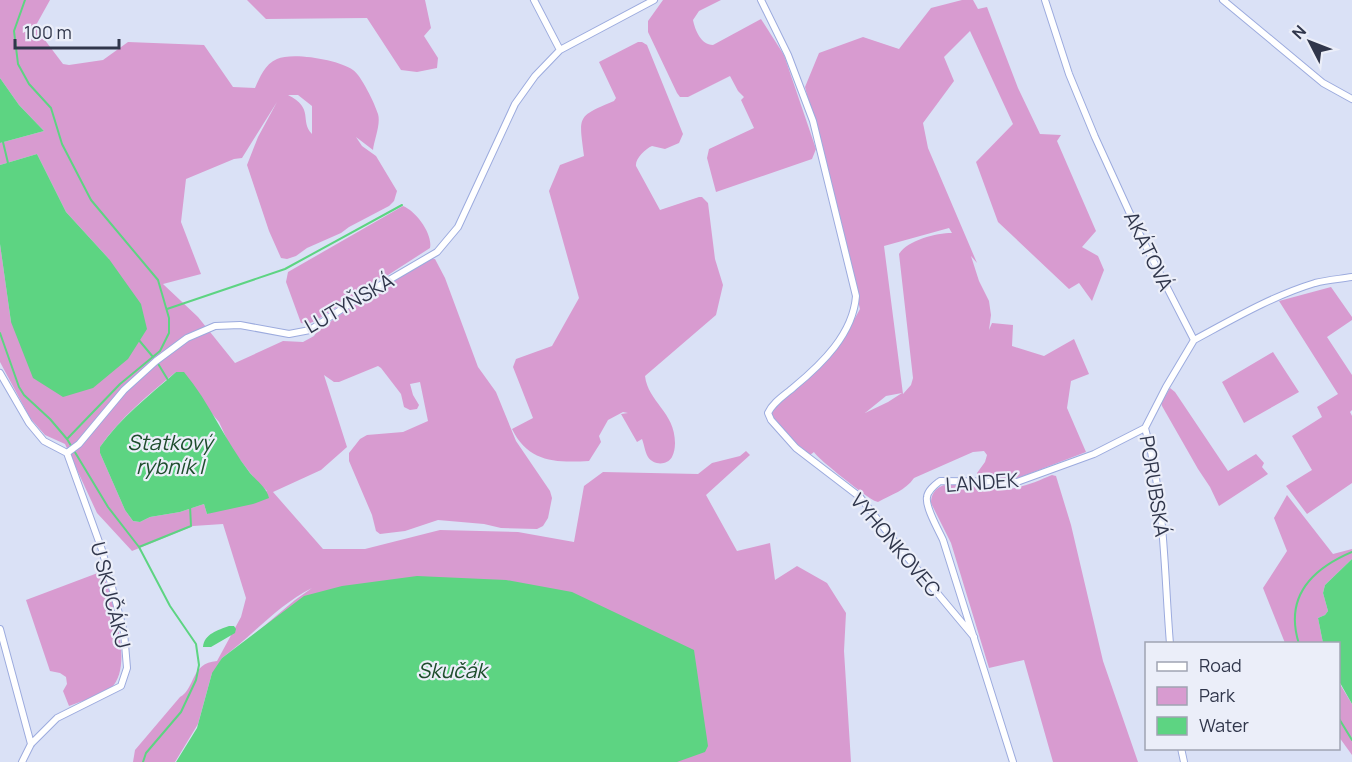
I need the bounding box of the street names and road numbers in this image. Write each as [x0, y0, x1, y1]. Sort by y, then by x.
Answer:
street label: AKÁTOVÁ [1118, 207, 1180, 295]
street label: LUTYŇSKÁ [300, 267, 399, 339]
street label: PORUBSKÁ [1134, 433, 1176, 539]
street label: LANDEK [945, 466, 1020, 498]
street label: VYHONKOVEC [845, 488, 947, 602]
street label: U SKUČÁKU [85, 539, 137, 651]

